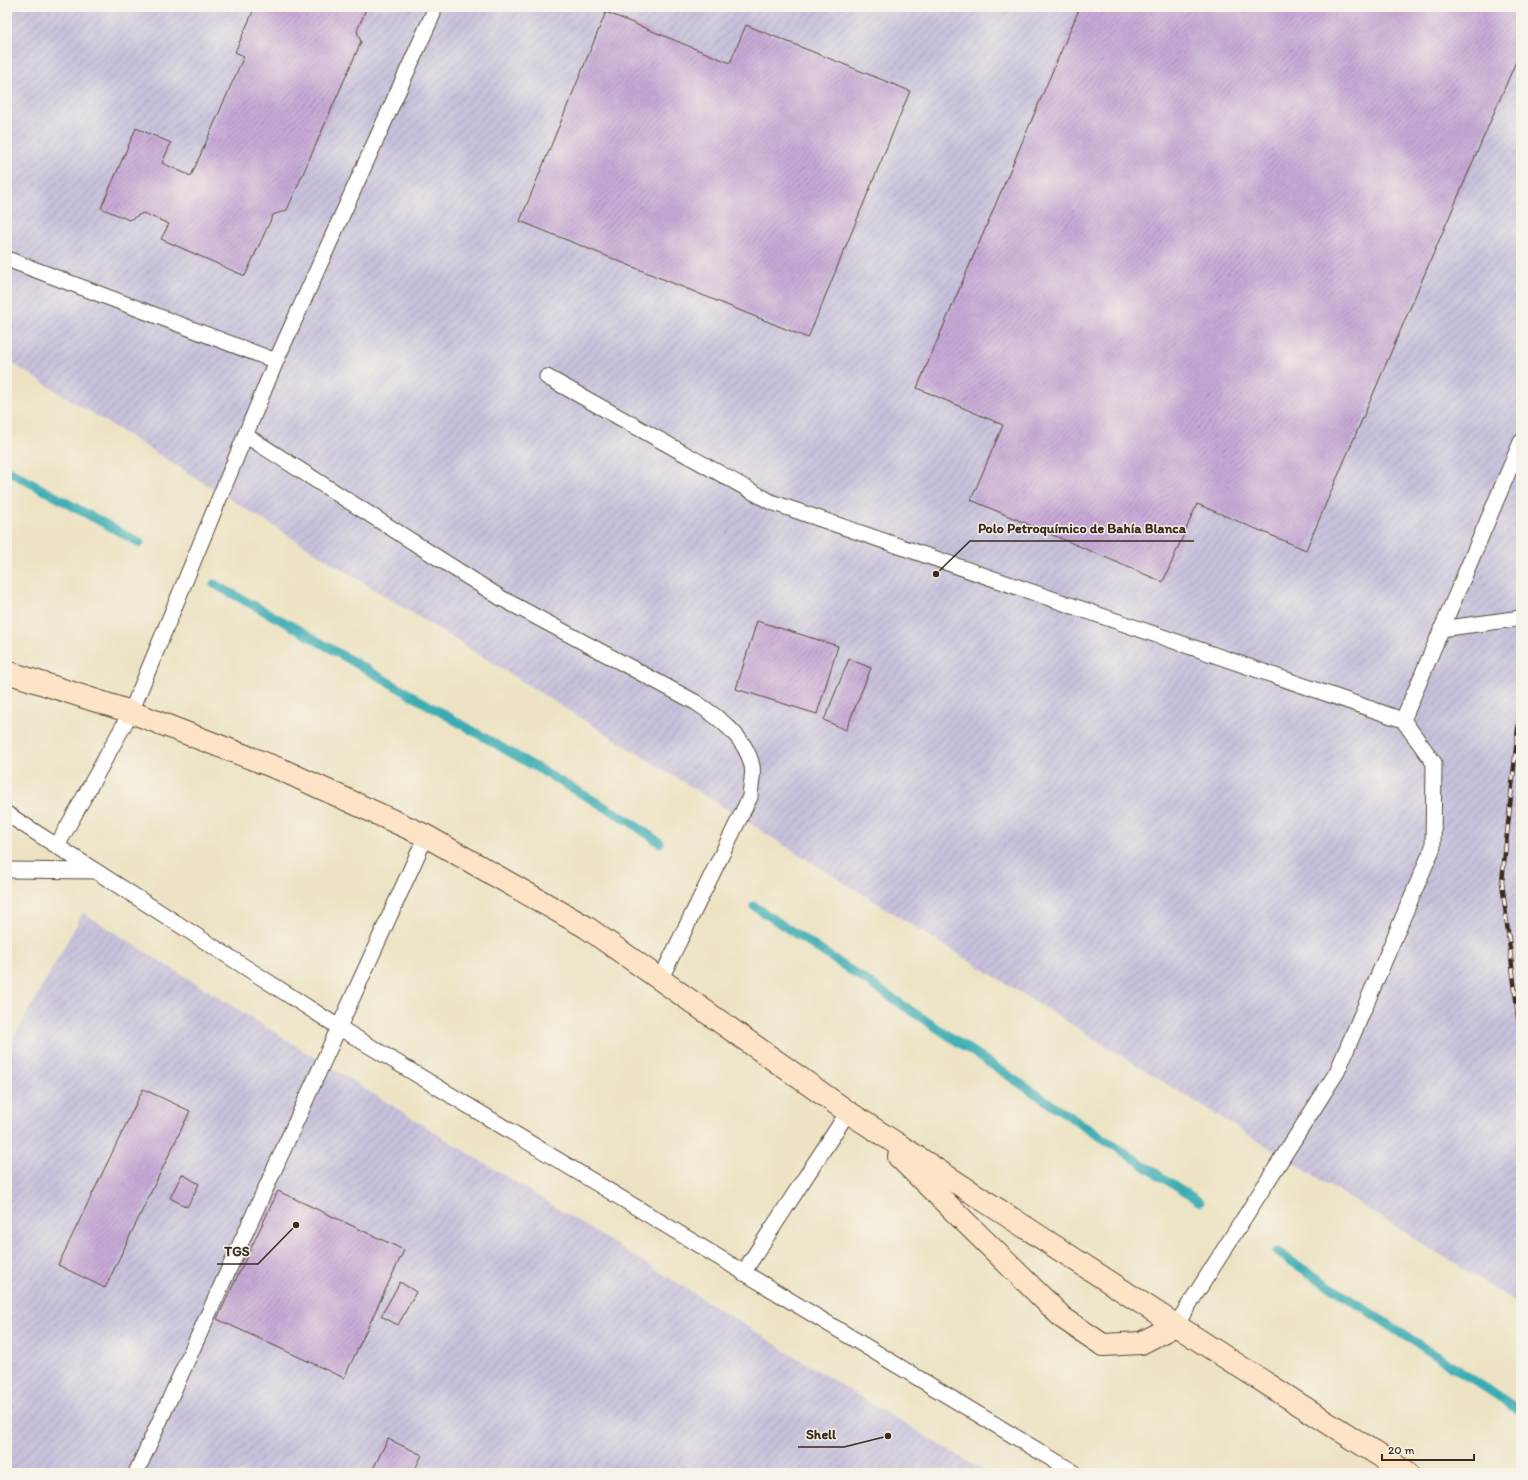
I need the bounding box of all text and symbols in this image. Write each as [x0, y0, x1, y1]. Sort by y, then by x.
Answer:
callout: Polo Petroquímico de Bahía Blanca [970, 515, 1194, 541]
text: Polo Petroquímico de Bahía Blanca [978, 520, 1187, 537]
callout: TGS [217, 1238, 258, 1264]
text: TGS [223, 1243, 250, 1260]
callout: Shell [798, 1421, 844, 1447]
text: Shell [806, 1426, 837, 1443]
scale bar [1382, 1436, 1474, 1462]
text: 20 m [1388, 1443, 1415, 1457]

